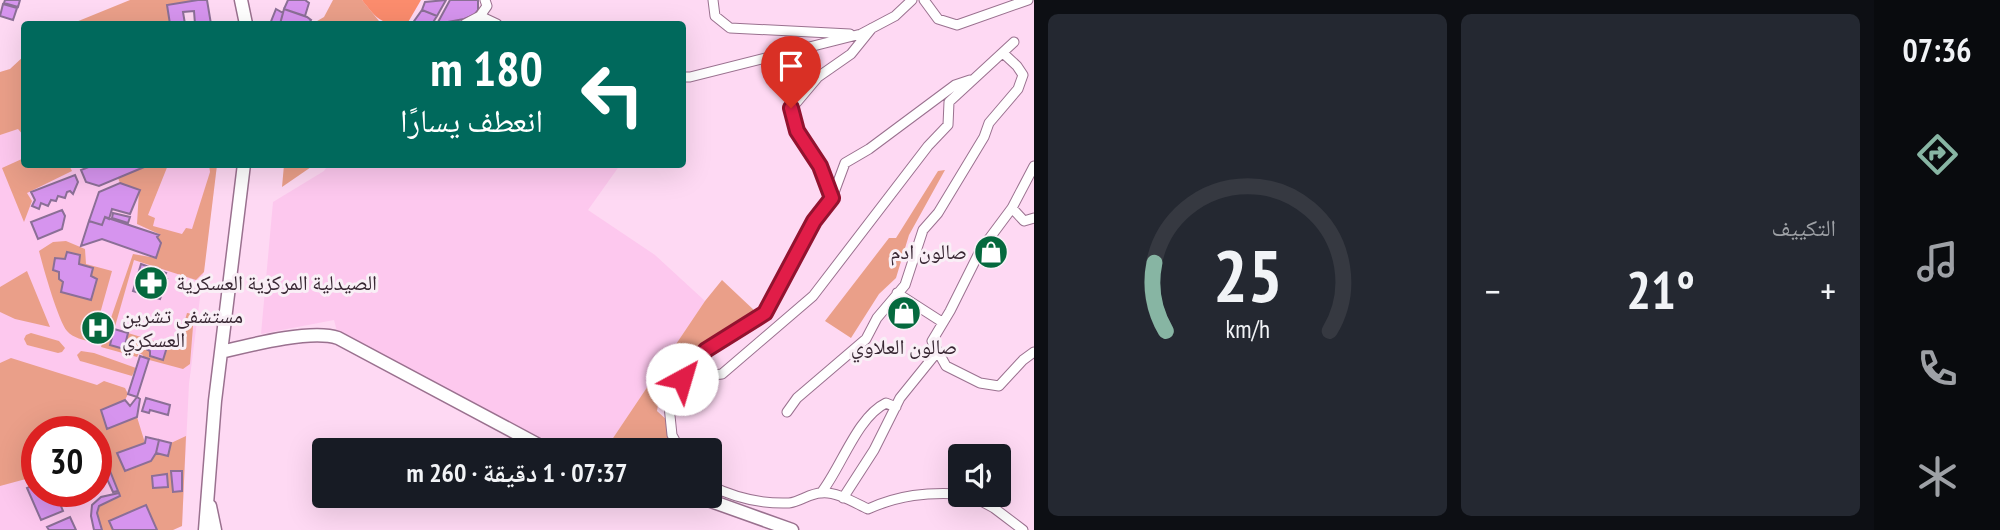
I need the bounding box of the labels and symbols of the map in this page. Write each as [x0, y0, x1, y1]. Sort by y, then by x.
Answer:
pin [761, 36, 821, 108]
shop icon: صالون ادم [972, 233, 1010, 271]
place label: صالون ادم [890, 238, 967, 266]
pharmacy icon: الصيدلية المركزية العسكرية [132, 264, 170, 302]
place label: الصيدلية المركزية العسكرية [176, 269, 377, 296]
shop icon: صالون العلاوي [885, 294, 923, 332]
place label: مستشفى تشرين العسكري [122, 302, 243, 356]
hospital icon: مستشفى تشرين العسكري [79, 309, 117, 347]
place label: صالون العلاوي [851, 333, 957, 363]
position arrow [645, 342, 719, 416]
speed limit sign: 30 [21, 416, 112, 507]

